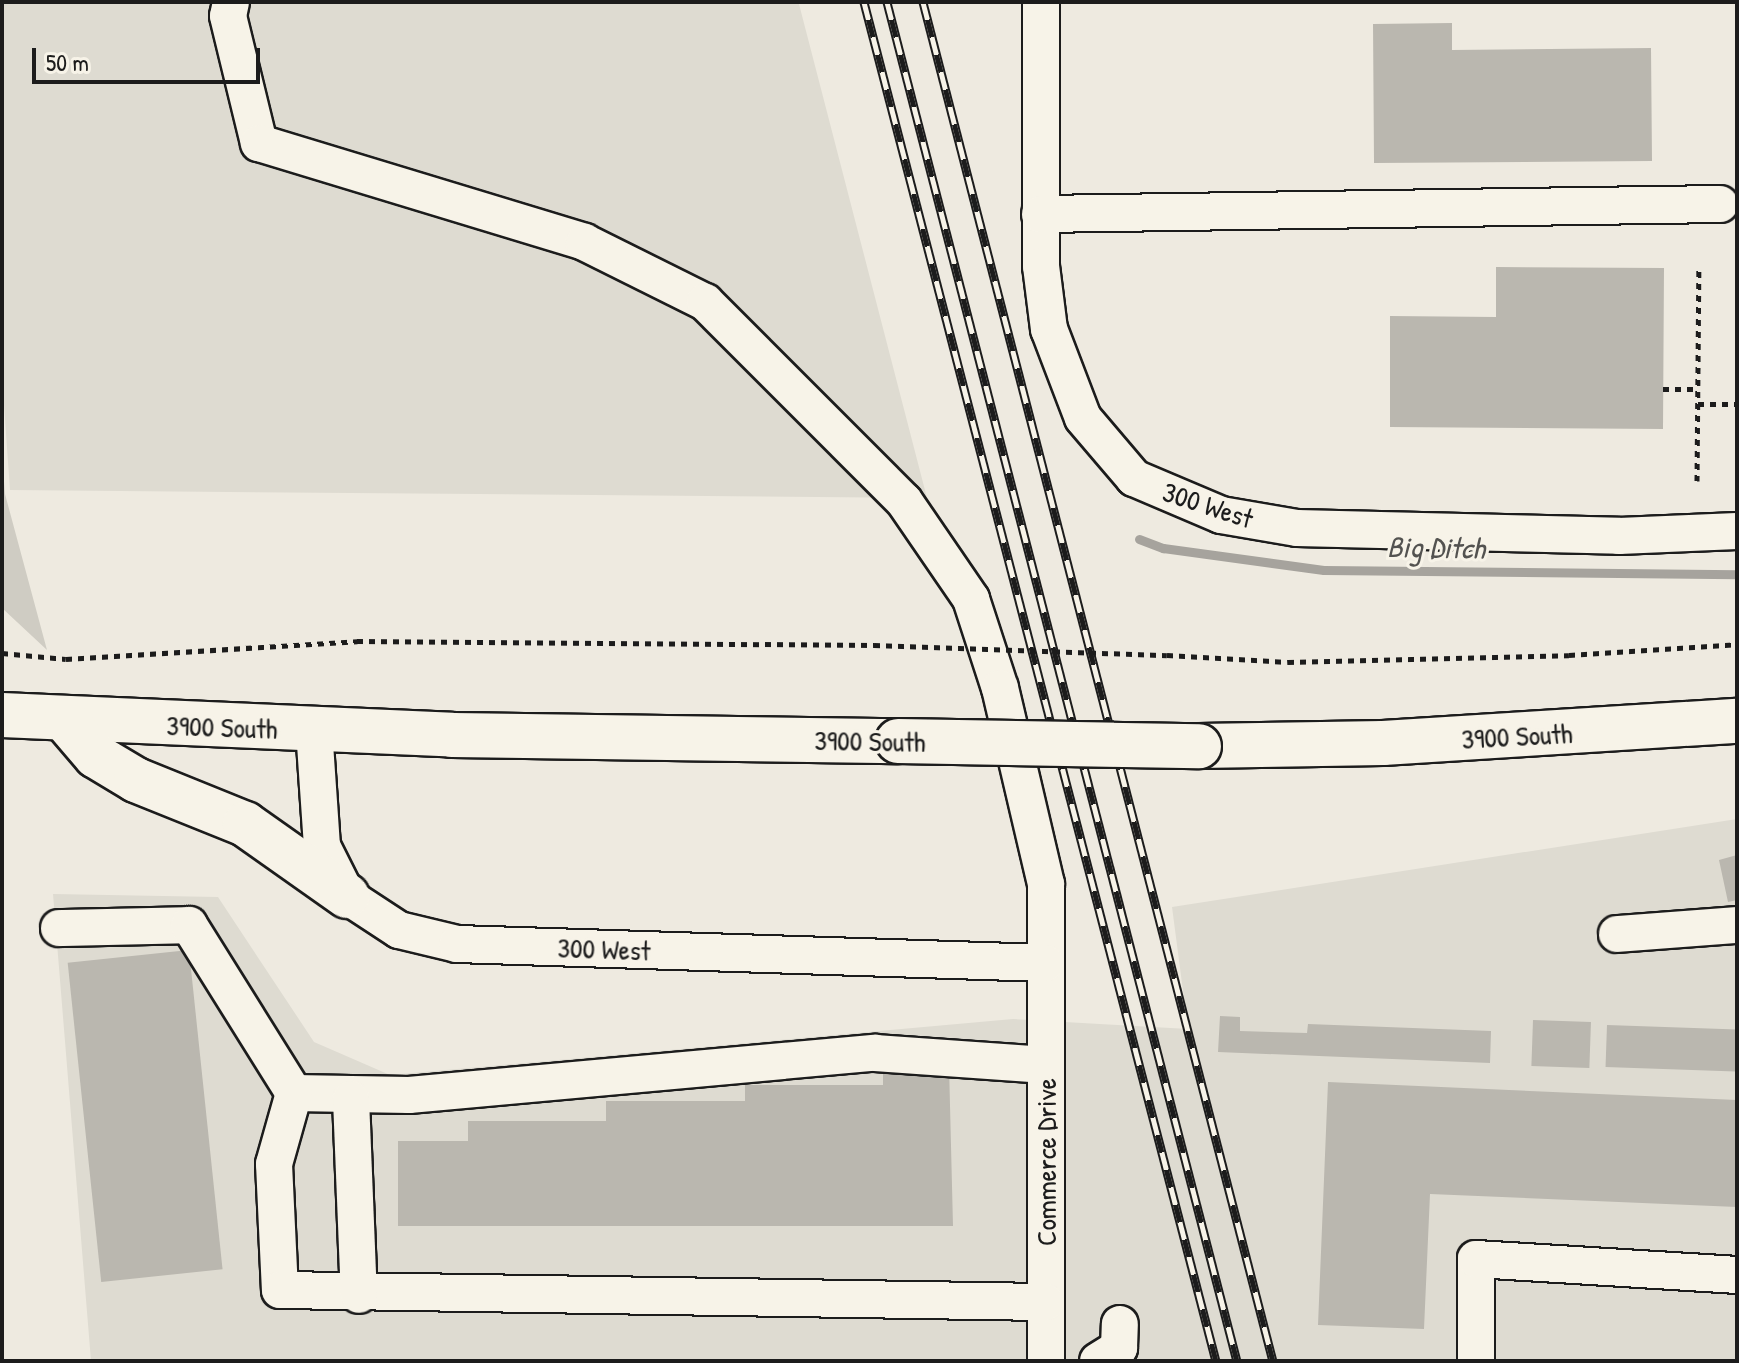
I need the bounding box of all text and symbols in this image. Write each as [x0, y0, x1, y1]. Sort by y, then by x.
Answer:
scale bar [36, 32, 264, 82]
text: 50 m [46, 46, 89, 78]
street label: 300 West [1159, 475, 1257, 535]
water label: Big Ditch [1387, 528, 1485, 566]
street label: 3900 South [166, 708, 278, 746]
street label: 3900 South [1461, 716, 1573, 756]
street label: 3900 South [814, 723, 926, 759]
street label: 300 West [557, 931, 651, 967]
street label: Commerce Drive [1029, 1078, 1063, 1246]

